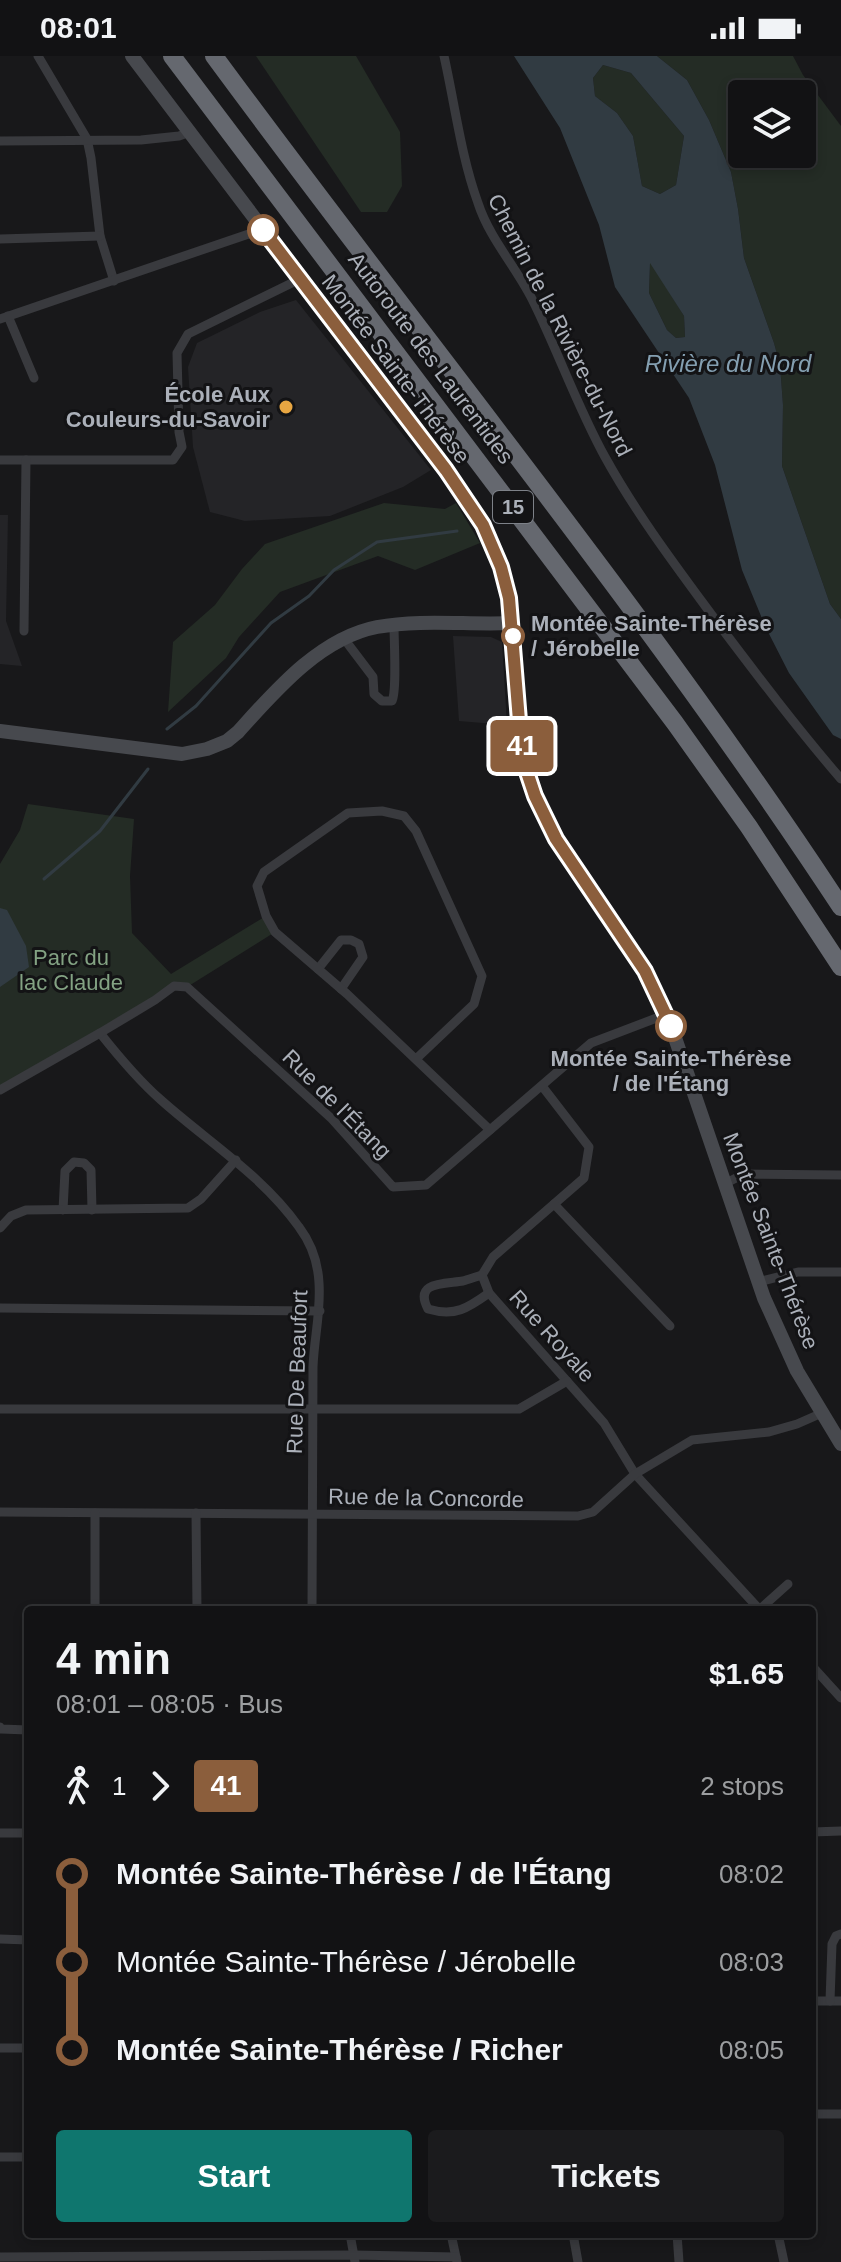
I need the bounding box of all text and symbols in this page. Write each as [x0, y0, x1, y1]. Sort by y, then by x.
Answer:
text: 08:01 [40, 11, 117, 44]
map controls [728, 80, 816, 168]
button: layers [728, 80, 816, 168]
street label: Chemin de la Rivière-du-Nord [483, 190, 637, 460]
unlabelled marker [248, 215, 278, 245]
street label: Autoroute des Laurentides [343, 247, 519, 469]
street label: Montée Sainte-Thérèse [317, 270, 475, 468]
water label: Rivière du Nord [645, 350, 812, 377]
place label: École Aux Couleurs-du-Savoir [66, 382, 271, 432]
marker: École Aux Couleurs-du-Savoir [277, 398, 295, 416]
road number: 15 [493, 491, 533, 523]
place label: Montée Sainte-Thérèse / Jérobelle [531, 611, 772, 661]
marker: Montée Sainte-Thérèse / Jérobelle [502, 625, 524, 647]
line badge: 41 [486, 720, 558, 772]
text: 41 [506, 730, 538, 761]
park label: Parc du lac Claude [19, 945, 123, 995]
marker: Montée Sainte-Thérèse / de l'Étang [656, 1011, 686, 1041]
street label: Rue de l'Étang [277, 1044, 397, 1164]
place label: Montée Sainte-Thérèse / de l'Étang [551, 1046, 791, 1096]
street label: Montée Sainte-Thérèse [718, 1129, 824, 1353]
street label: Rue Royale [504, 1285, 600, 1387]
street label: Rue De Beaufort [282, 1290, 312, 1454]
street label: Rue de la Concorde [328, 1484, 524, 1512]
text: 4 min [56, 1634, 171, 1683]
text: $1.65 [709, 1657, 784, 1690]
text: 08:01 – 08:05 · Bus [56, 1689, 283, 1719]
icon: walk [56, 1764, 100, 1808]
icon: forward [138, 1764, 182, 1808]
text: 41 [210, 1770, 242, 1801]
text: 1 [112, 1771, 126, 1801]
text: 2 stops [700, 1771, 784, 1801]
text: Montée Sainte-Thérèse / de l'Étang [116, 1857, 612, 1890]
text: 08:02 [719, 1859, 784, 1889]
text: Montée Sainte-Thérèse / Jérobelle [116, 1945, 576, 1978]
text: 08:03 [719, 1947, 784, 1977]
text: Montée Sainte-Thérèse / Richer [116, 2033, 563, 2066]
text: 08:05 [719, 2035, 784, 2065]
button: Start [56, 2130, 412, 2222]
button: Tickets [428, 2130, 784, 2222]

